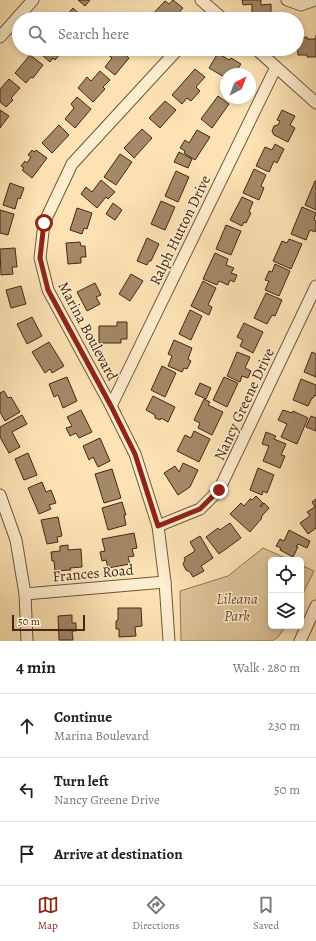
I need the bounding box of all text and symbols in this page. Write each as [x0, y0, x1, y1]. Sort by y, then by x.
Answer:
search box [12, 12, 304, 56]
icon: search [26, 23, 48, 45]
text: Search here [58, 24, 129, 44]
north arrow [220, 68, 256, 104]
street label: Ralph Hutton Drive [145, 171, 215, 288]
route start [35, 214, 53, 232]
street label: Marina Boulevard [53, 278, 123, 385]
street label: Nancy Greene Drive [209, 344, 279, 464]
route end [210, 481, 228, 499]
map controls [268, 557, 304, 629]
button: locate [268, 557, 304, 593]
street label: Frances Road [52, 559, 135, 587]
park label: Lileana Park [216, 589, 258, 626]
button: layers [268, 593, 304, 629]
scale bar [12, 613, 85, 632]
text: 50 m [18, 614, 40, 629]
text: 4 min [16, 656, 56, 679]
text: Walk · 280 m [233, 659, 300, 676]
text: Continue [54, 707, 112, 727]
icon: ahead [16, 715, 38, 737]
text: 230 m [268, 717, 300, 734]
text: Marina Boulevard [54, 727, 149, 744]
text: Turn left [54, 771, 109, 791]
icon: left [16, 779, 38, 801]
text: 50 m [274, 781, 300, 798]
text: Nancy Greene Drive [54, 791, 160, 808]
icon: arrive [16, 843, 38, 865]
text: Arrive at destination [54, 844, 183, 864]
tab: Map [37, 894, 59, 933]
tab: Directions [132, 894, 180, 933]
tab: Saved [253, 894, 279, 933]

